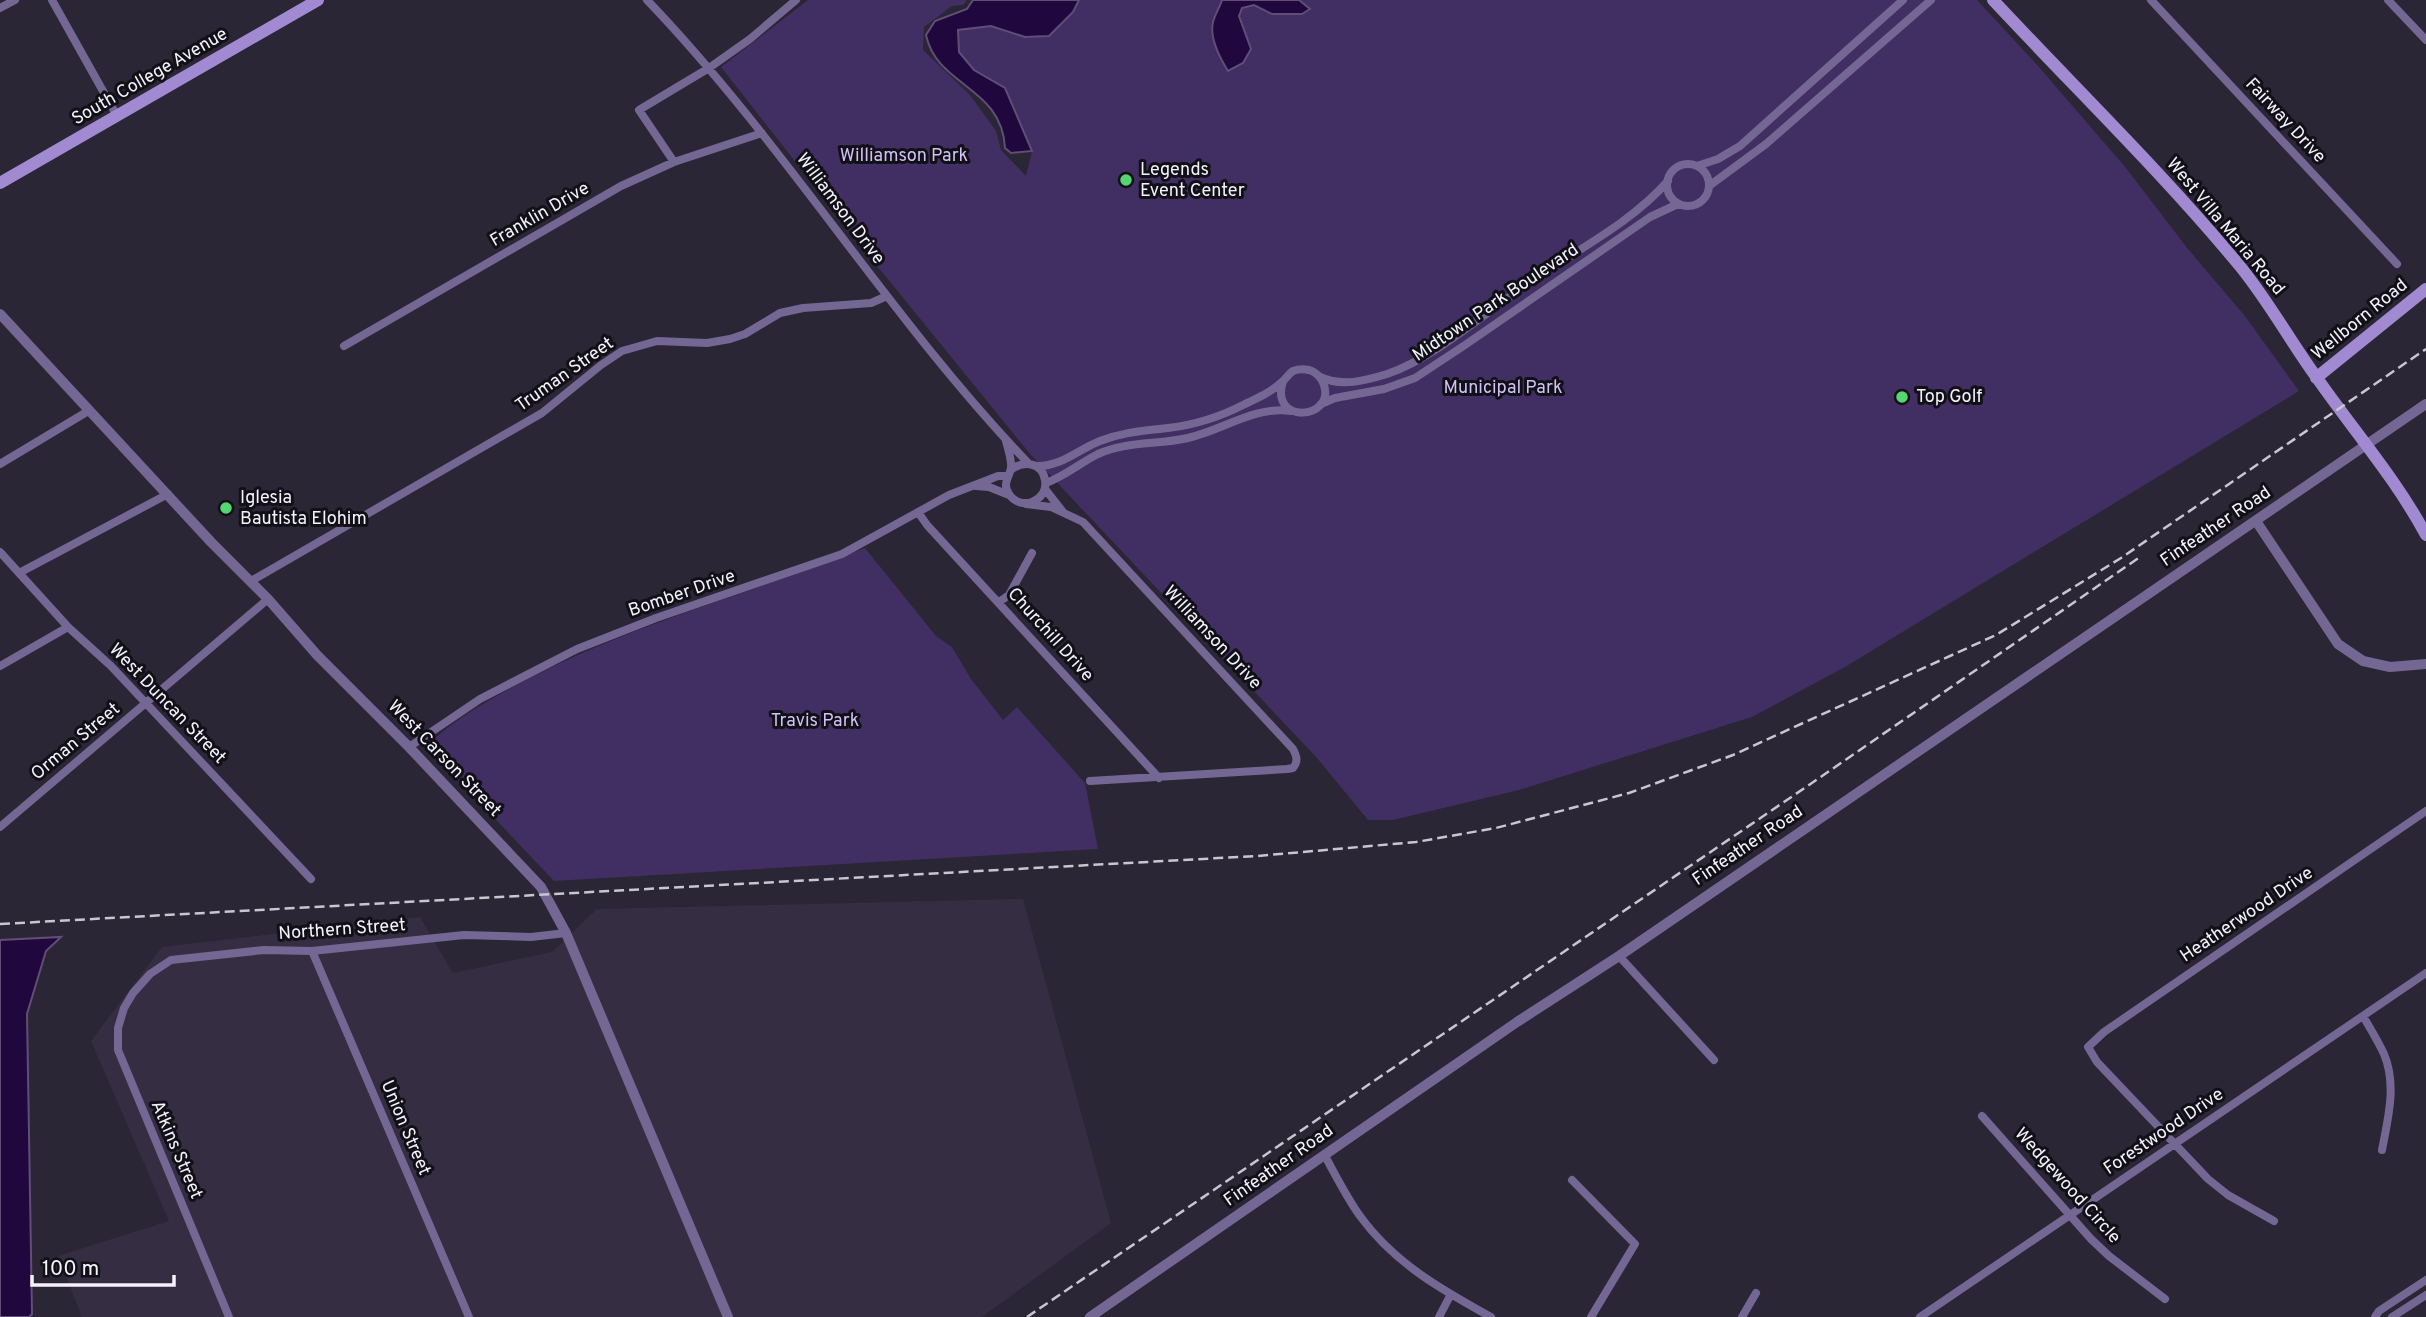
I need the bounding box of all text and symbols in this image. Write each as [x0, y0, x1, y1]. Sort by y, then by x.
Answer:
street label: South College Avenue [68, 23, 232, 131]
street label: Fairway Drive [2240, 74, 2330, 168]
park label: Williamson Park [840, 145, 968, 168]
street label: Williamson Drive [791, 149, 889, 269]
street label: West Villa Maria Road [2161, 153, 2289, 301]
place label: Legends Event Center [1140, 159, 1245, 203]
marker: Legends Event Center [1118, 172, 1134, 188]
street label: Franklin Drive [486, 177, 594, 253]
street label: Midtown Park Boulevard [1408, 239, 1584, 367]
street label: Wellborn Road [2307, 274, 2413, 366]
street label: Truman Street [511, 333, 619, 417]
park label: Municipal Park [1444, 377, 1563, 400]
place label: Top Golf [1916, 386, 1982, 409]
marker: Top Golf [1894, 389, 1910, 405]
street label: Finfeather Road [2156, 481, 2276, 573]
place label: Iglesia Bautista Elohim [240, 487, 367, 531]
marker: Iglesia Bautista Elohim [218, 500, 234, 516]
street label: Bomber Drive [626, 565, 738, 623]
street label: Williamson Drive [1158, 581, 1266, 695]
street label: Churchill Drive [1002, 583, 1098, 687]
street label: West Duncan Street [104, 639, 230, 769]
street label: West Carson Street [382, 696, 506, 822]
street label: Orman Street [27, 698, 125, 786]
park label: Travis Park [771, 710, 859, 733]
street label: Finfeather Road [1688, 800, 1808, 892]
street label: Heatherwood Drive [2176, 862, 2318, 968]
street label: Northern Street [278, 914, 406, 946]
street label: Union Street [375, 1077, 435, 1179]
street label: Forestwood Drive [2100, 1083, 2228, 1181]
street label: Atkins Street [145, 1097, 207, 1203]
street label: Finfeather Road [1220, 1120, 1338, 1212]
street label: Wedgewood Circle [2009, 1123, 2125, 1249]
scale bar [32, 1244, 173, 1288]
text: 100 m [42, 1256, 99, 1283]

